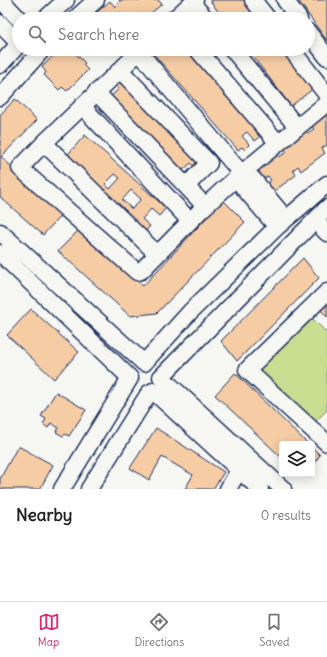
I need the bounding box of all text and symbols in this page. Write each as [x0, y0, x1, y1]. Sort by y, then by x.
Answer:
search box [12, 12, 315, 56]
icon: search [26, 23, 48, 45]
text: Search here [58, 25, 139, 44]
map controls [279, 441, 315, 477]
button: layers [279, 441, 315, 477]
text: Nearby [16, 504, 72, 526]
text: 0 results [261, 507, 311, 524]
tab: Map [38, 611, 60, 649]
tab: Directions [135, 611, 184, 649]
tab: Saved [259, 611, 289, 649]

